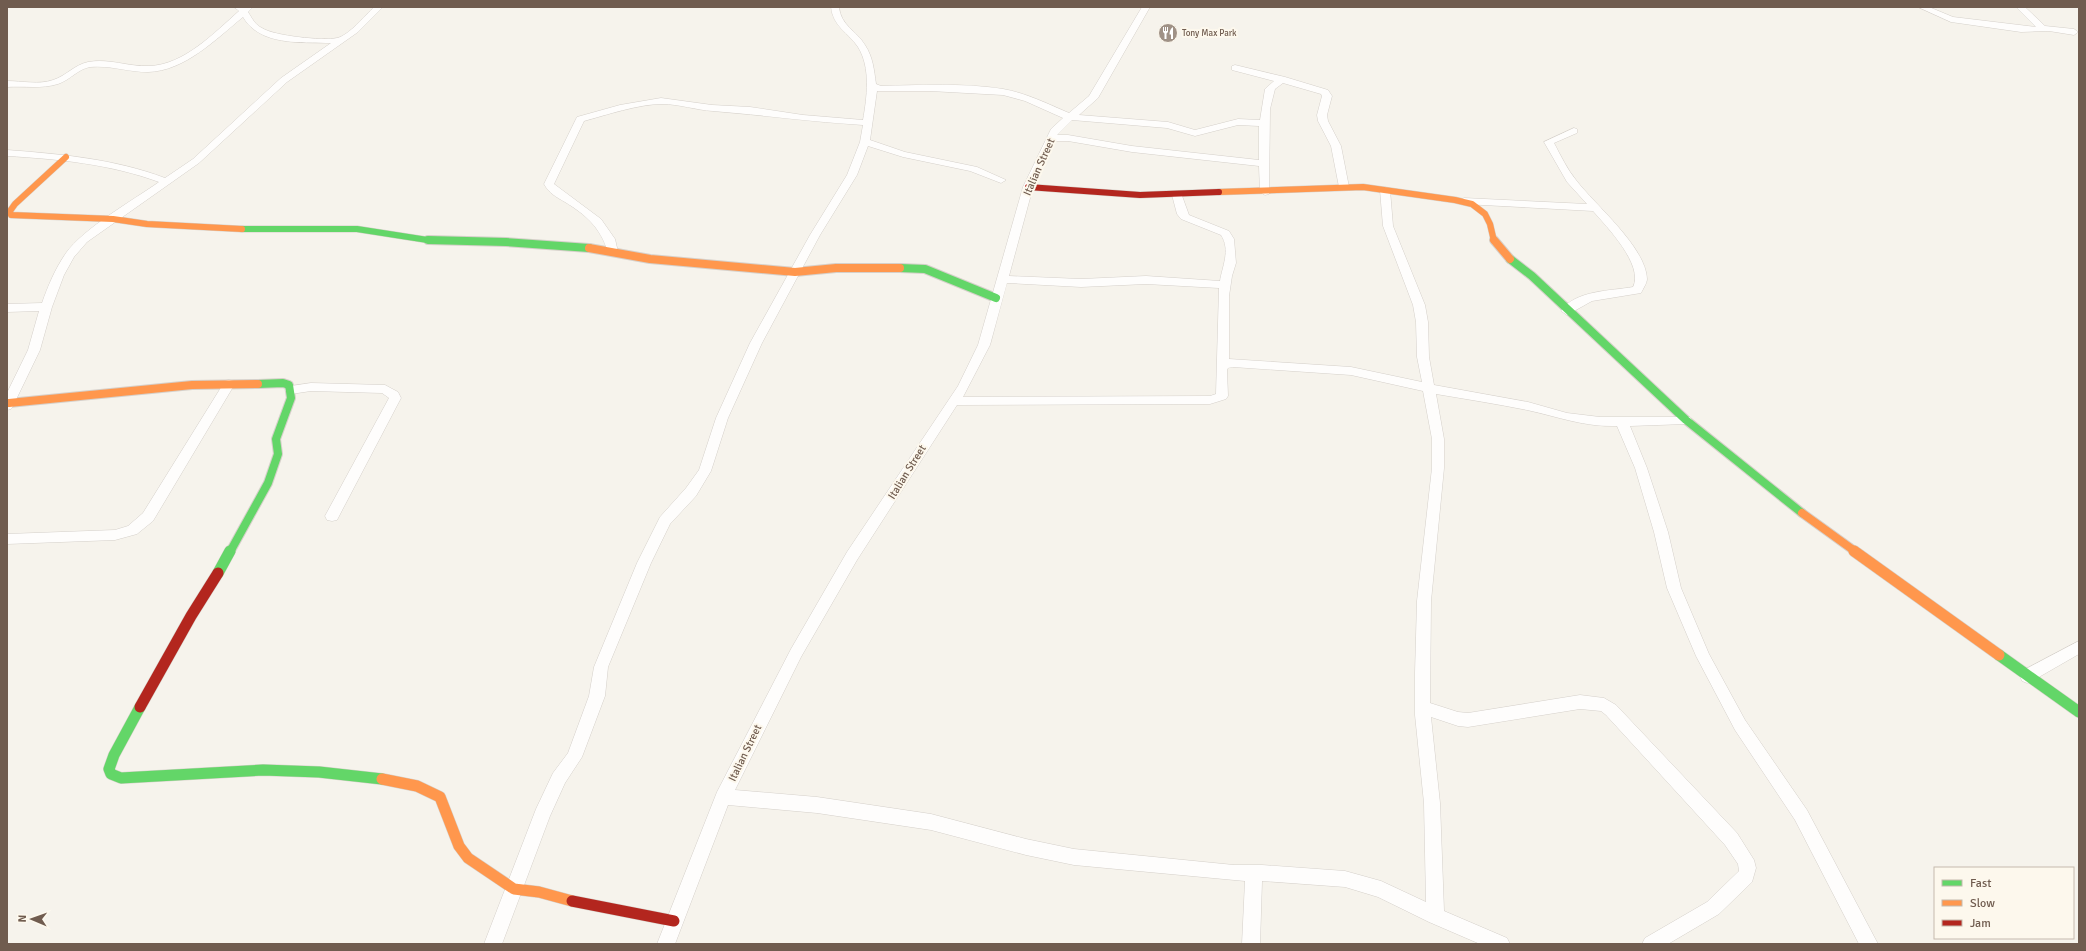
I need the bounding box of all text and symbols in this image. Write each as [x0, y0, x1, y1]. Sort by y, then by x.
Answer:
restaurant icon: Tony Max Park [1157, 22, 1179, 44]
place label: Tony Max Park [1182, 28, 1237, 39]
street label: Italian Street [1021, 136, 1057, 198]
street label: Italian Street [885, 442, 929, 502]
street label: Italian Street [726, 722, 764, 783]
legend [1934, 867, 2074, 939]
text: Fast [1970, 876, 1991, 891]
text: Slow [1970, 896, 1995, 911]
north arrow [12, 899, 52, 939]
text: N [16, 915, 29, 923]
text: Jam [1970, 916, 1991, 931]

